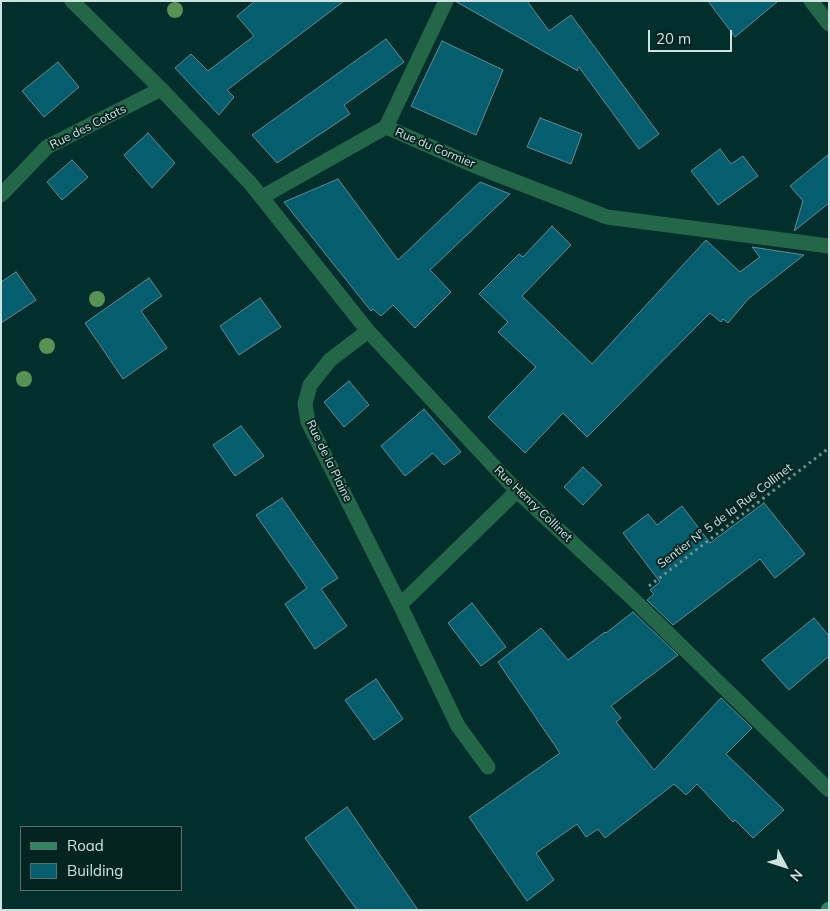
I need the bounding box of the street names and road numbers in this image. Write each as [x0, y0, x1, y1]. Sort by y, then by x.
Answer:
street label: Rue des Cotats [47, 102, 129, 152]
street label: Rue du Cormier [393, 125, 477, 171]
street label: Rue de la Plaine [303, 418, 355, 504]
street label: Sentier N° 5 de la Rue Collinet [655, 461, 795, 571]
street label: Rue Henry Collinet [491, 463, 575, 545]

